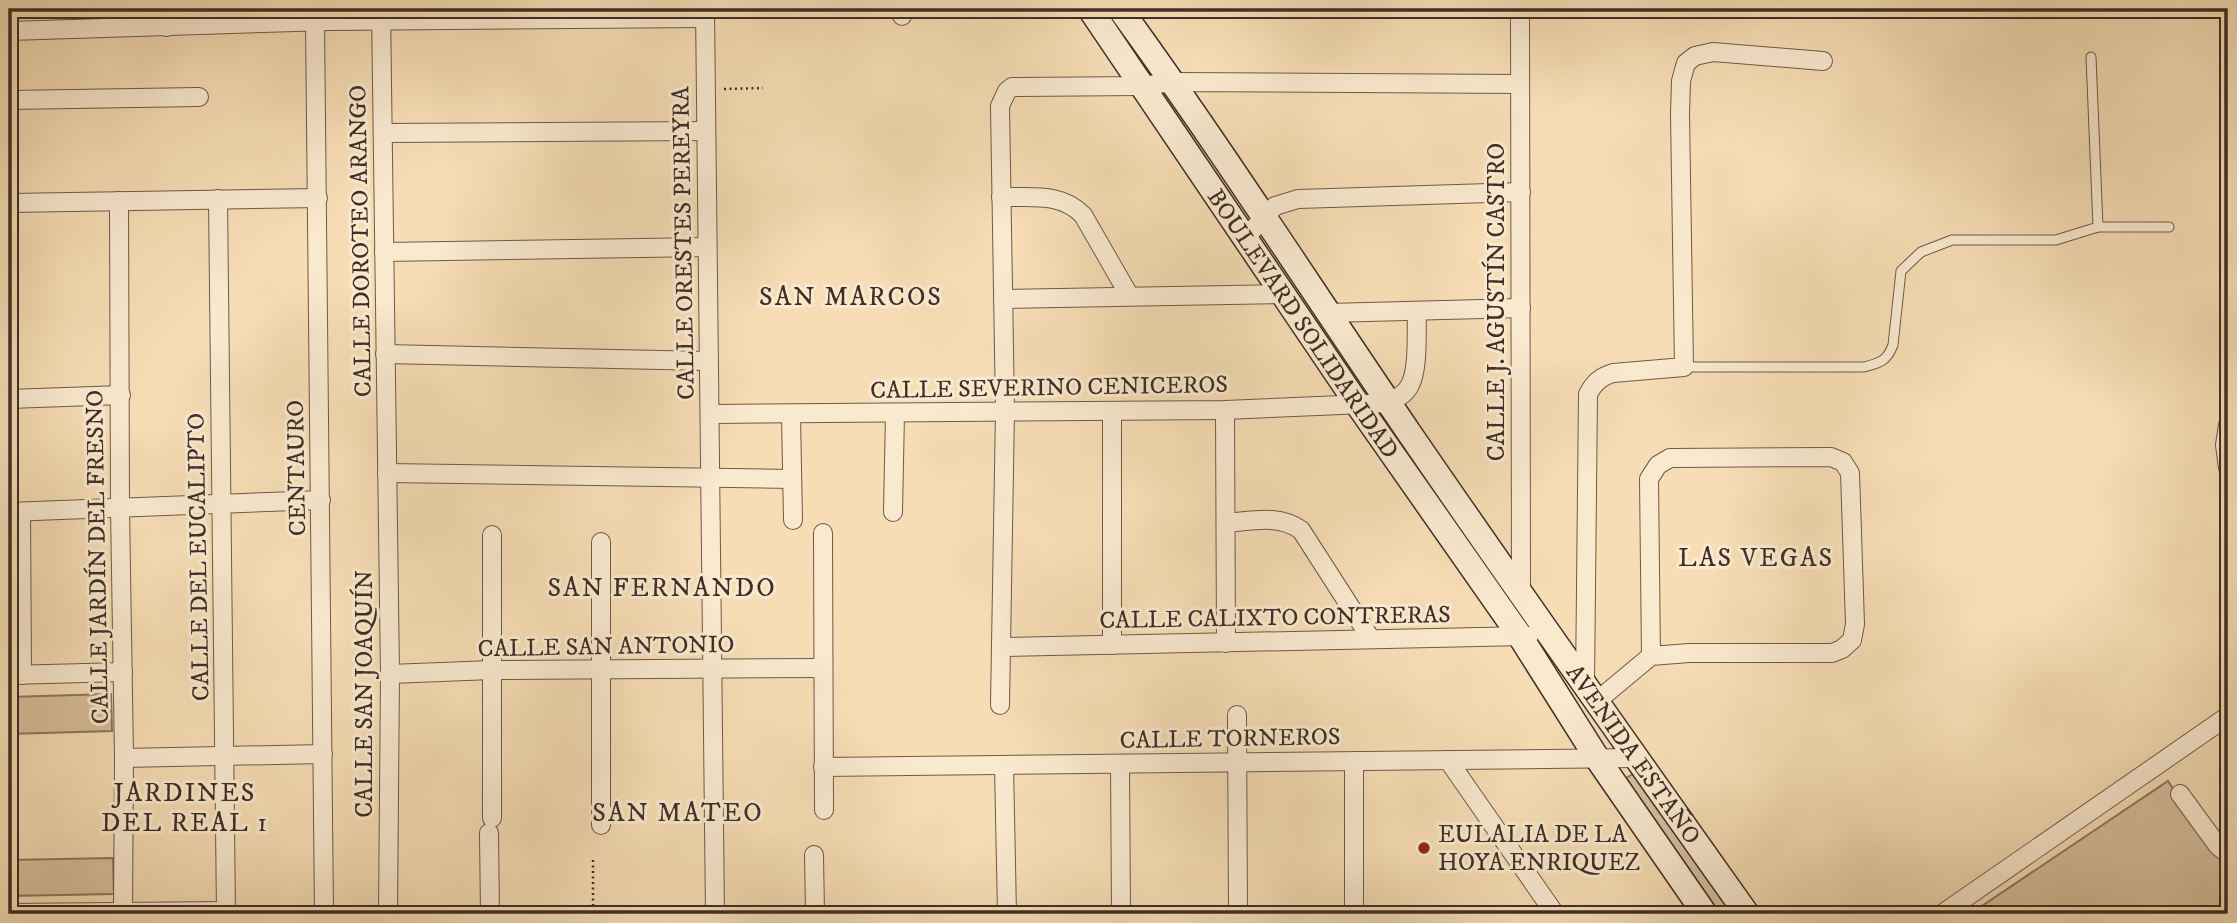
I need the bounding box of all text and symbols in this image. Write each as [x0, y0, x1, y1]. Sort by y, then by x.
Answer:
street label: CALLE DOROTEO ARANGO [343, 85, 379, 397]
street label: CALLE ORESTES PEREYRA [666, 85, 702, 400]
street label: CALLE J. AGUSTÍN CASTRO [1481, 143, 1512, 461]
street label: BOULEVARD SOLIDARIDAD [1200, 184, 1405, 465]
district label: SAN MARCOS [759, 281, 943, 314]
street label: CALLE SEVERINO CENICEROS [870, 370, 1228, 406]
street label: CALLE JARDÍN DEL FRESNO [79, 389, 116, 724]
street label: CENTAURO [281, 400, 313, 536]
street label: CALLE DEL EUCALIPTO [181, 413, 217, 701]
district label: LAS VEGAS [1678, 542, 1834, 575]
street label: CALLE SAN JOAQUÍN [349, 570, 380, 818]
district label: SAN FERNANDO [547, 572, 777, 605]
street label: CALLE CALIXTO CONTRERAS [1099, 600, 1451, 636]
street label: CALLE SAN ANTONIO [477, 630, 735, 664]
street label: AVENIDA ESTAÑO [1559, 659, 1707, 850]
street label: CALLE TORNEROS [1119, 722, 1341, 756]
district label: JARDINES DEL REAL 1 [101, 777, 269, 840]
district label: SAN MATEO [592, 797, 764, 830]
place label: EULALIA DE LA HOYA ENRIQUEZ [1438, 820, 1640, 878]
marker: EULALIA DE LA HOYA ENRIQUEZ [1416, 840, 1432, 856]

